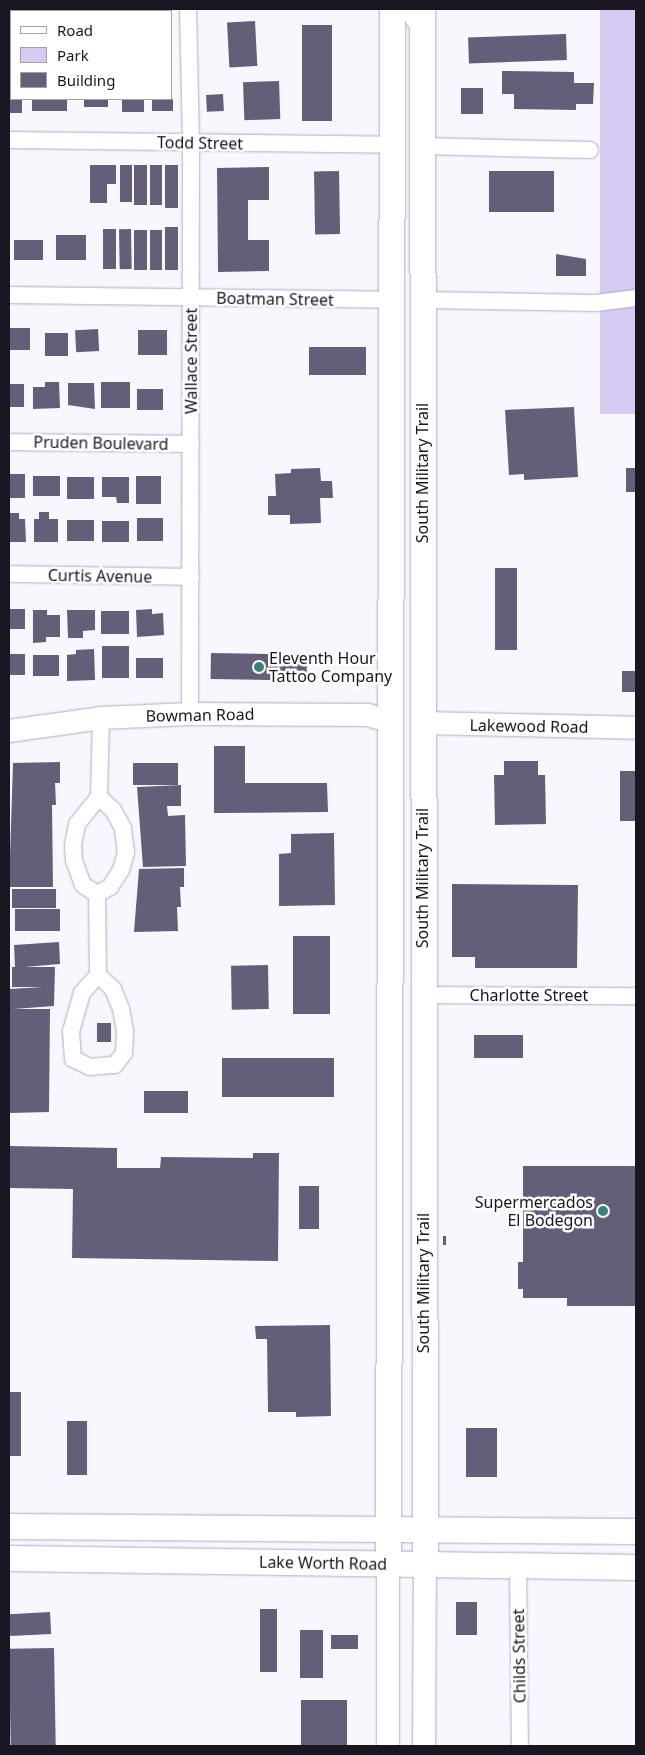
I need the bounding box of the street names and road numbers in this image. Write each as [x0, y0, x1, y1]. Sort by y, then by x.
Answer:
street label: Todd Street [157, 133, 243, 153]
street label: Boatman Street [216, 288, 334, 310]
street label: Wallace Street [181, 308, 201, 414]
street label: South Military Trail [412, 403, 432, 543]
street label: Pruden Boulevard [33, 432, 169, 454]
street label: Curtis Avenue [48, 565, 152, 587]
street label: Bowman Road [145, 704, 255, 726]
street label: Lakewood Road [469, 715, 589, 737]
street label: South Military Trail [412, 808, 432, 948]
street label: Charlotte Street [470, 985, 588, 1005]
street label: South Military Trail [413, 1213, 433, 1353]
street label: Lake Worth Road [259, 1552, 387, 1574]
street label: Childs Street [509, 1609, 529, 1703]

